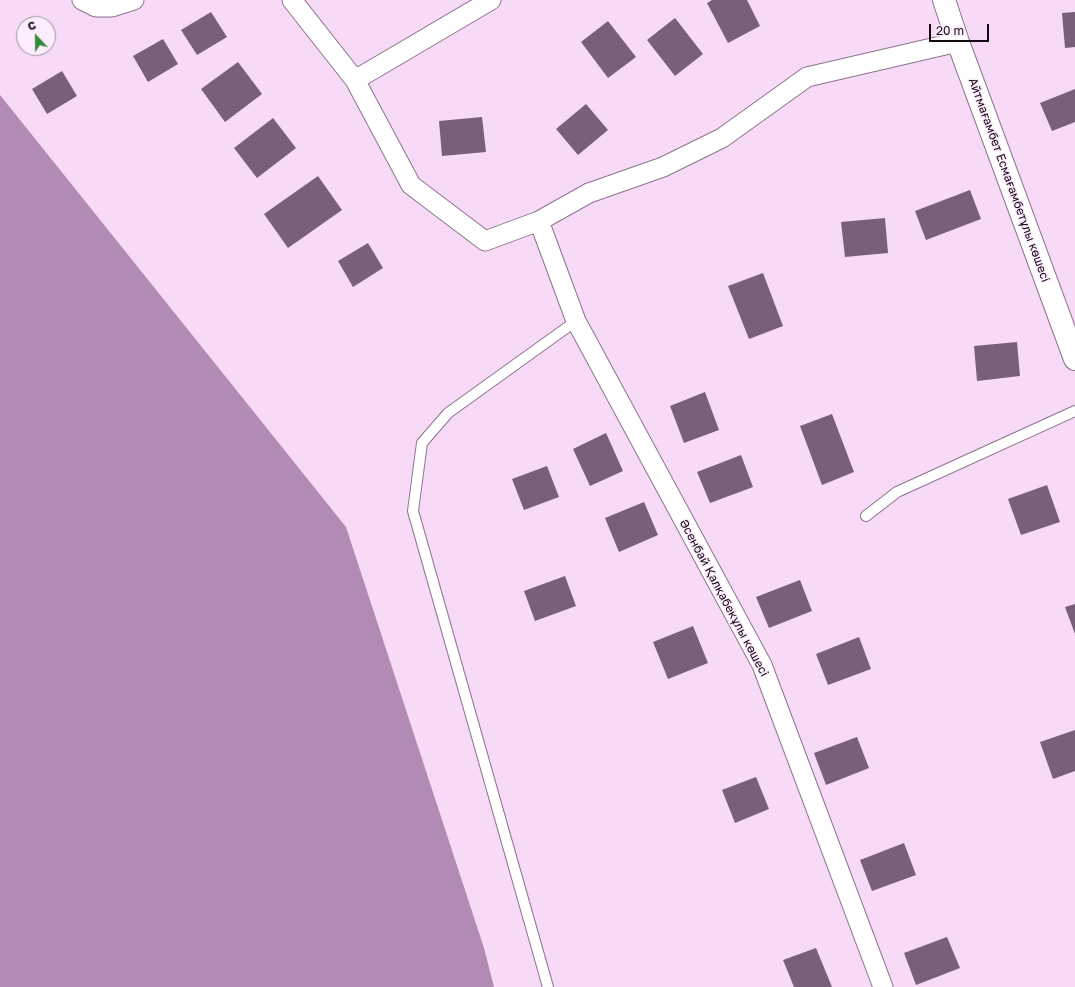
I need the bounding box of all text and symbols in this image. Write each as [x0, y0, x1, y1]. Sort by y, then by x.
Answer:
north arrow [16, 16, 56, 56]
scale bar [931, 16, 991, 42]
text: С [26, 18, 38, 33]
text: 20 m [936, 23, 964, 38]
street label: Айтмағамбет Есмағамбетұлы көшесі [965, 76, 1053, 284]
street label: Әсенбай Қалқабекұлы көшесі [676, 517, 772, 679]

